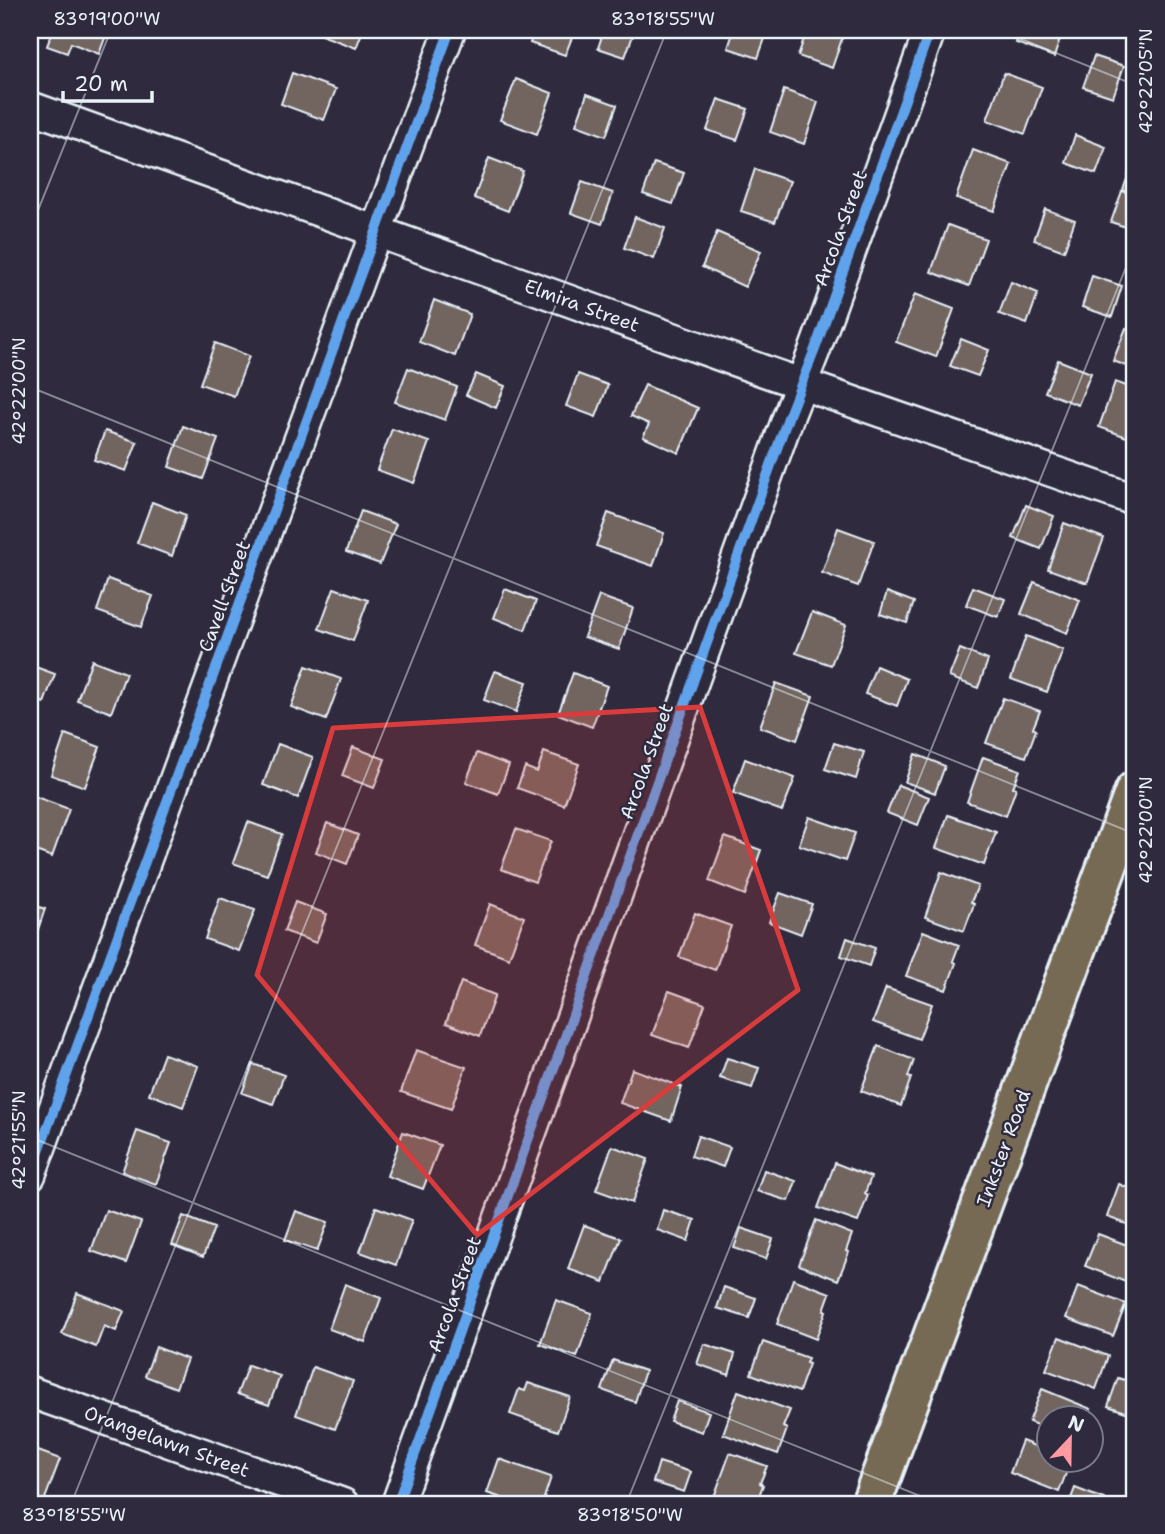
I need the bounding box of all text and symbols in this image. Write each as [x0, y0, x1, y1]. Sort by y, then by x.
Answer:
text: 83°19'00"W [54, 7, 161, 31]
text: 83°18'55"W [611, 7, 715, 31]
text: 42°22'05"N [1134, 28, 1158, 134]
scale bar [63, 60, 152, 104]
text: 20 m [74, 70, 128, 98]
street label: Arcola Street [808, 167, 873, 290]
street label: Elmira Street [521, 273, 643, 338]
text: 42°22'00"N [7, 337, 31, 445]
street label: Cavell Street [193, 537, 256, 655]
street label: Arcola Street [614, 700, 679, 823]
text: 42°22'00"N [1134, 776, 1158, 884]
street label: Inkster Road [971, 1086, 1036, 1210]
text: 42°21'55"N [7, 1090, 31, 1190]
street label: Arcola Street [422, 1233, 487, 1356]
street label: Orangelawn Street [81, 1400, 253, 1483]
north arrow [1036, 1404, 1106, 1474]
text: N [1065, 1409, 1088, 1438]
text: 83°18'55"W [22, 1503, 126, 1527]
text: 83°18'50"W [577, 1503, 683, 1527]

